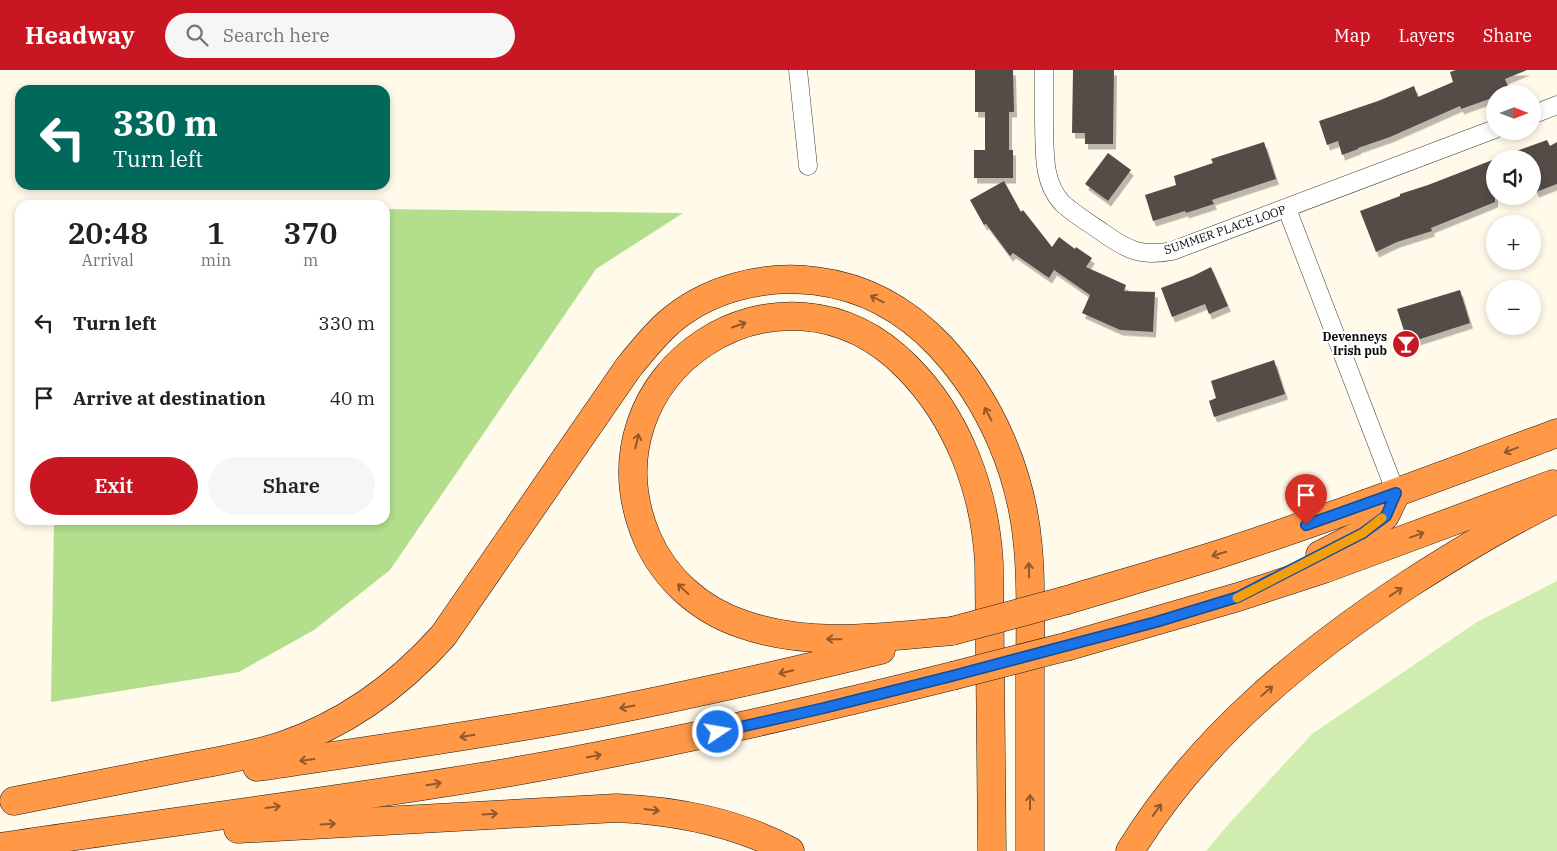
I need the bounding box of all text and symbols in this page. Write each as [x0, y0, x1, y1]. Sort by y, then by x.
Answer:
search box [165, 13, 515, 58]
text: Headway [25, 19, 135, 51]
icon: search [183, 21, 211, 49]
text: Search here [223, 23, 330, 47]
text: Map [1334, 24, 1371, 47]
text: Layers [1399, 24, 1455, 47]
text: Share [1483, 24, 1532, 47]
north arrow [1486, 85, 1541, 140]
map controls [1486, 85, 1541, 335]
text: 330 m [113, 100, 218, 146]
icon: left [30, 105, 95, 170]
text: Turn left [113, 144, 203, 173]
button: sound [1486, 150, 1541, 205]
street label: SUMMER PLACE LOOP [1162, 202, 1288, 257]
text: 20:48 [67, 213, 148, 252]
text: 1 [207, 213, 225, 252]
text: 370 [284, 213, 338, 252]
button: + [1486, 215, 1541, 270]
text: Arrival [82, 250, 134, 270]
text: min [201, 250, 231, 270]
text: m [303, 250, 318, 270]
button: − [1486, 280, 1541, 335]
one-way arrow [870, 294, 885, 303]
icon: left [30, 309, 58, 337]
text: Turn left [73, 311, 156, 335]
text: 330 m [318, 311, 375, 335]
one-way arrow [731, 320, 746, 329]
place label: Devenneys Irish pub [1322, 329, 1387, 358]
bar icon: Devenneys Irish pub [1391, 329, 1421, 359]
icon: arrive [30, 384, 58, 412]
text: Arrive at destination [73, 386, 266, 410]
text: 40 m [330, 386, 375, 410]
one-way arrow [983, 407, 993, 422]
one-way arrow [633, 434, 642, 450]
one-way arrow [1504, 446, 1520, 455]
button: Exit [30, 457, 198, 515]
button: Share [208, 457, 375, 515]
pin [1285, 474, 1327, 525]
icon: arrive [1292, 481, 1320, 509]
one-way arrow [1408, 530, 1424, 539]
one-way arrow [1211, 550, 1227, 560]
one-way arrow [1024, 562, 1034, 578]
one-way arrow [677, 583, 690, 595]
one-way arrow [1389, 587, 1403, 598]
one-way arrow [826, 634, 842, 644]
one-way arrow [779, 668, 795, 677]
one-way arrow [1260, 685, 1273, 697]
one-way arrow [620, 703, 636, 712]
position arrow [691, 705, 743, 757]
one-way arrow [460, 731, 476, 741]
one-way arrow [586, 751, 602, 761]
one-way arrow [299, 755, 315, 765]
one-way arrow [426, 779, 442, 789]
one-way arrow [1025, 795, 1035, 811]
one-way arrow [265, 802, 281, 812]
one-way arrow [1152, 804, 1163, 817]
one-way arrow [644, 805, 660, 815]
one-way arrow [482, 809, 498, 819]
one-way arrow [319, 819, 335, 828]

